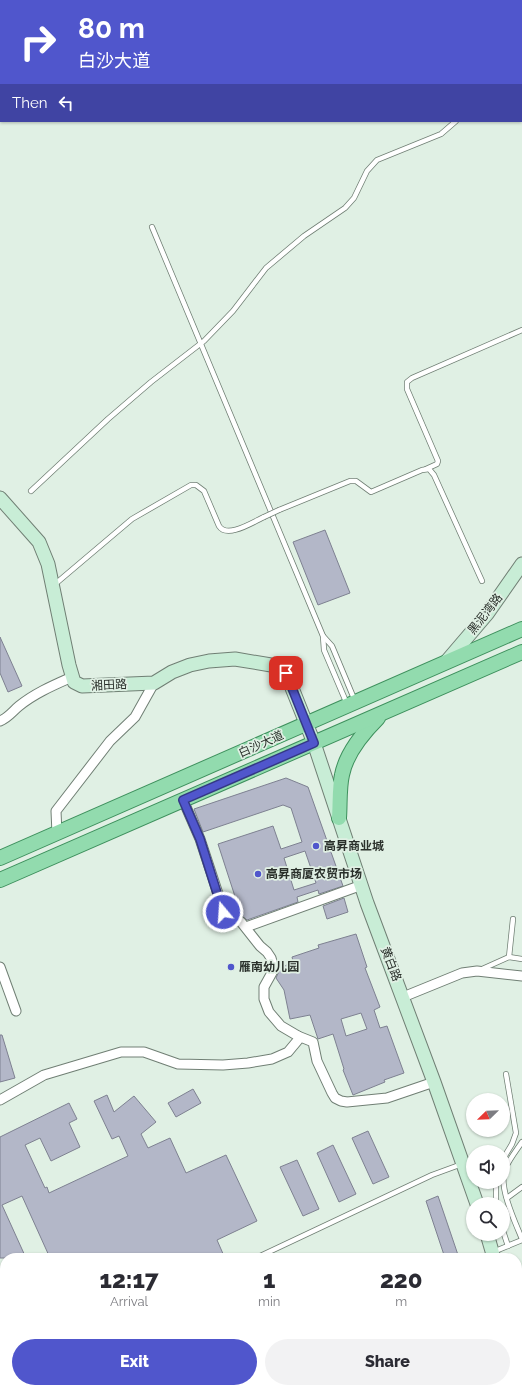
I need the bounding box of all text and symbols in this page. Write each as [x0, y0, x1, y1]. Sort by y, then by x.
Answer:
text: 80 m [78, 12, 145, 45]
icon: right [12, 16, 64, 68]
text: 白沙大道 [78, 50, 150, 71]
icon: left [55, 92, 77, 114]
text: Then [12, 94, 47, 112]
street label: 黑泥湾路 [465, 591, 505, 637]
pin [269, 656, 303, 690]
icon: arrive [275, 662, 297, 684]
street label: 湘田路 [91, 677, 127, 693]
street label: 白沙大道 [236, 728, 286, 760]
place label: 高昇商业城 [324, 839, 384, 853]
marker: 高昇商业城 [311, 841, 321, 851]
place label: 高昇商厦农贸市场 [266, 867, 362, 881]
marker: 高昇商厦农贸市场 [253, 869, 263, 879]
position arrow [202, 891, 244, 933]
street label: 黄白路 [378, 945, 404, 983]
place label: 雁南幼儿园 [239, 960, 299, 974]
marker: 雁南幼儿园 [226, 962, 236, 972]
north arrow [466, 1093, 510, 1137]
map controls [466, 1093, 510, 1241]
button: sound [466, 1145, 510, 1189]
button: search [466, 1197, 510, 1241]
text: 12:17 [99, 1265, 159, 1294]
text: 1 [263, 1265, 276, 1294]
text: 220 [380, 1265, 423, 1294]
text: Arrival [110, 1294, 148, 1309]
text: min [258, 1294, 280, 1309]
text: m [395, 1294, 407, 1309]
button: Exit [12, 1339, 257, 1385]
button: Share [265, 1339, 510, 1385]

